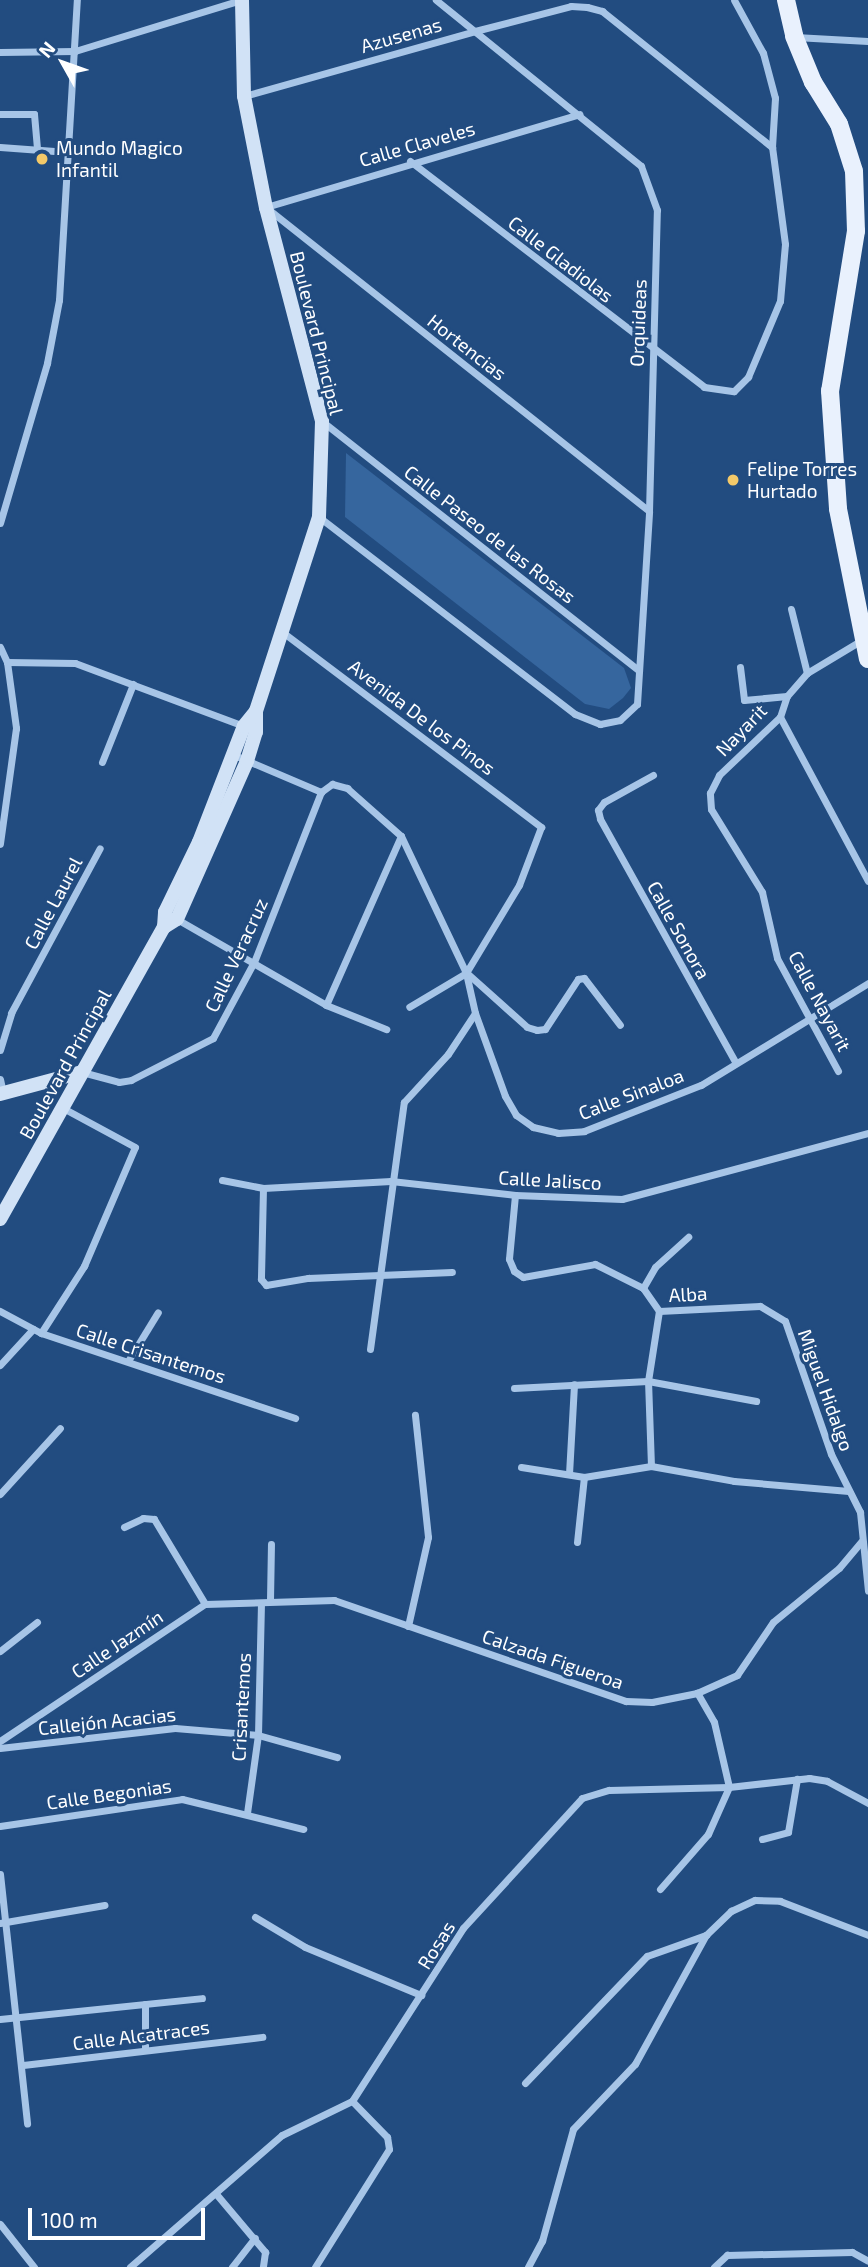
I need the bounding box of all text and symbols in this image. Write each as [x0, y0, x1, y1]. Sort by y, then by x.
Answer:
street label: Azusenas [358, 13, 444, 57]
north arrow [28, 28, 98, 98]
text: N [33, 37, 60, 62]
street label: Calle Claveles [356, 117, 478, 171]
place label: Mundo Magico Infantil [56, 137, 183, 181]
marker: Mundo Magico Infantil [34, 151, 50, 167]
street label: Calle Gladiolas [504, 211, 618, 307]
street label: Boulevard Principal [286, 249, 348, 417]
street label: Orquideas [625, 279, 651, 367]
street label: Hortencias [423, 309, 511, 385]
place label: Felipe Torres Hurtado [747, 458, 858, 502]
street label: Calle Paseo de las Rosas [400, 460, 580, 608]
marker: Felipe Torres Hurtado [725, 472, 741, 488]
street label: Avenida De los Pinos [344, 654, 500, 780]
street label: Nayarit [711, 699, 771, 761]
street label: Calle Laurel [19, 853, 87, 953]
street label: Calle Sonora [643, 877, 715, 983]
street label: Calle Veracruz [200, 894, 272, 1016]
street label: Calle Nayarit [784, 947, 856, 1055]
street label: Boulevard Principal [14, 985, 116, 1143]
street label: Calle Sinaloa [575, 1064, 687, 1124]
street label: Calle Jalisco [498, 1166, 602, 1194]
street label: Alba [668, 1282, 708, 1306]
street label: Calle Crisantemos [73, 1318, 229, 1388]
street label: Miguel Hidalgo [793, 1326, 859, 1454]
street label: Calle Jazmín [67, 1605, 167, 1683]
street label: Calzada Figueroa [479, 1624, 627, 1694]
street label: Crisantemos [227, 1652, 255, 1762]
street label: Callejón Acacias [37, 1702, 177, 1740]
street label: Calle Begonias [45, 1774, 173, 1814]
street label: Rosas [413, 1917, 459, 1973]
street label: Calle Alcatraces [71, 2015, 211, 2055]
scale bar [32, 2194, 208, 2238]
text: 100 m [41, 2207, 98, 2232]

